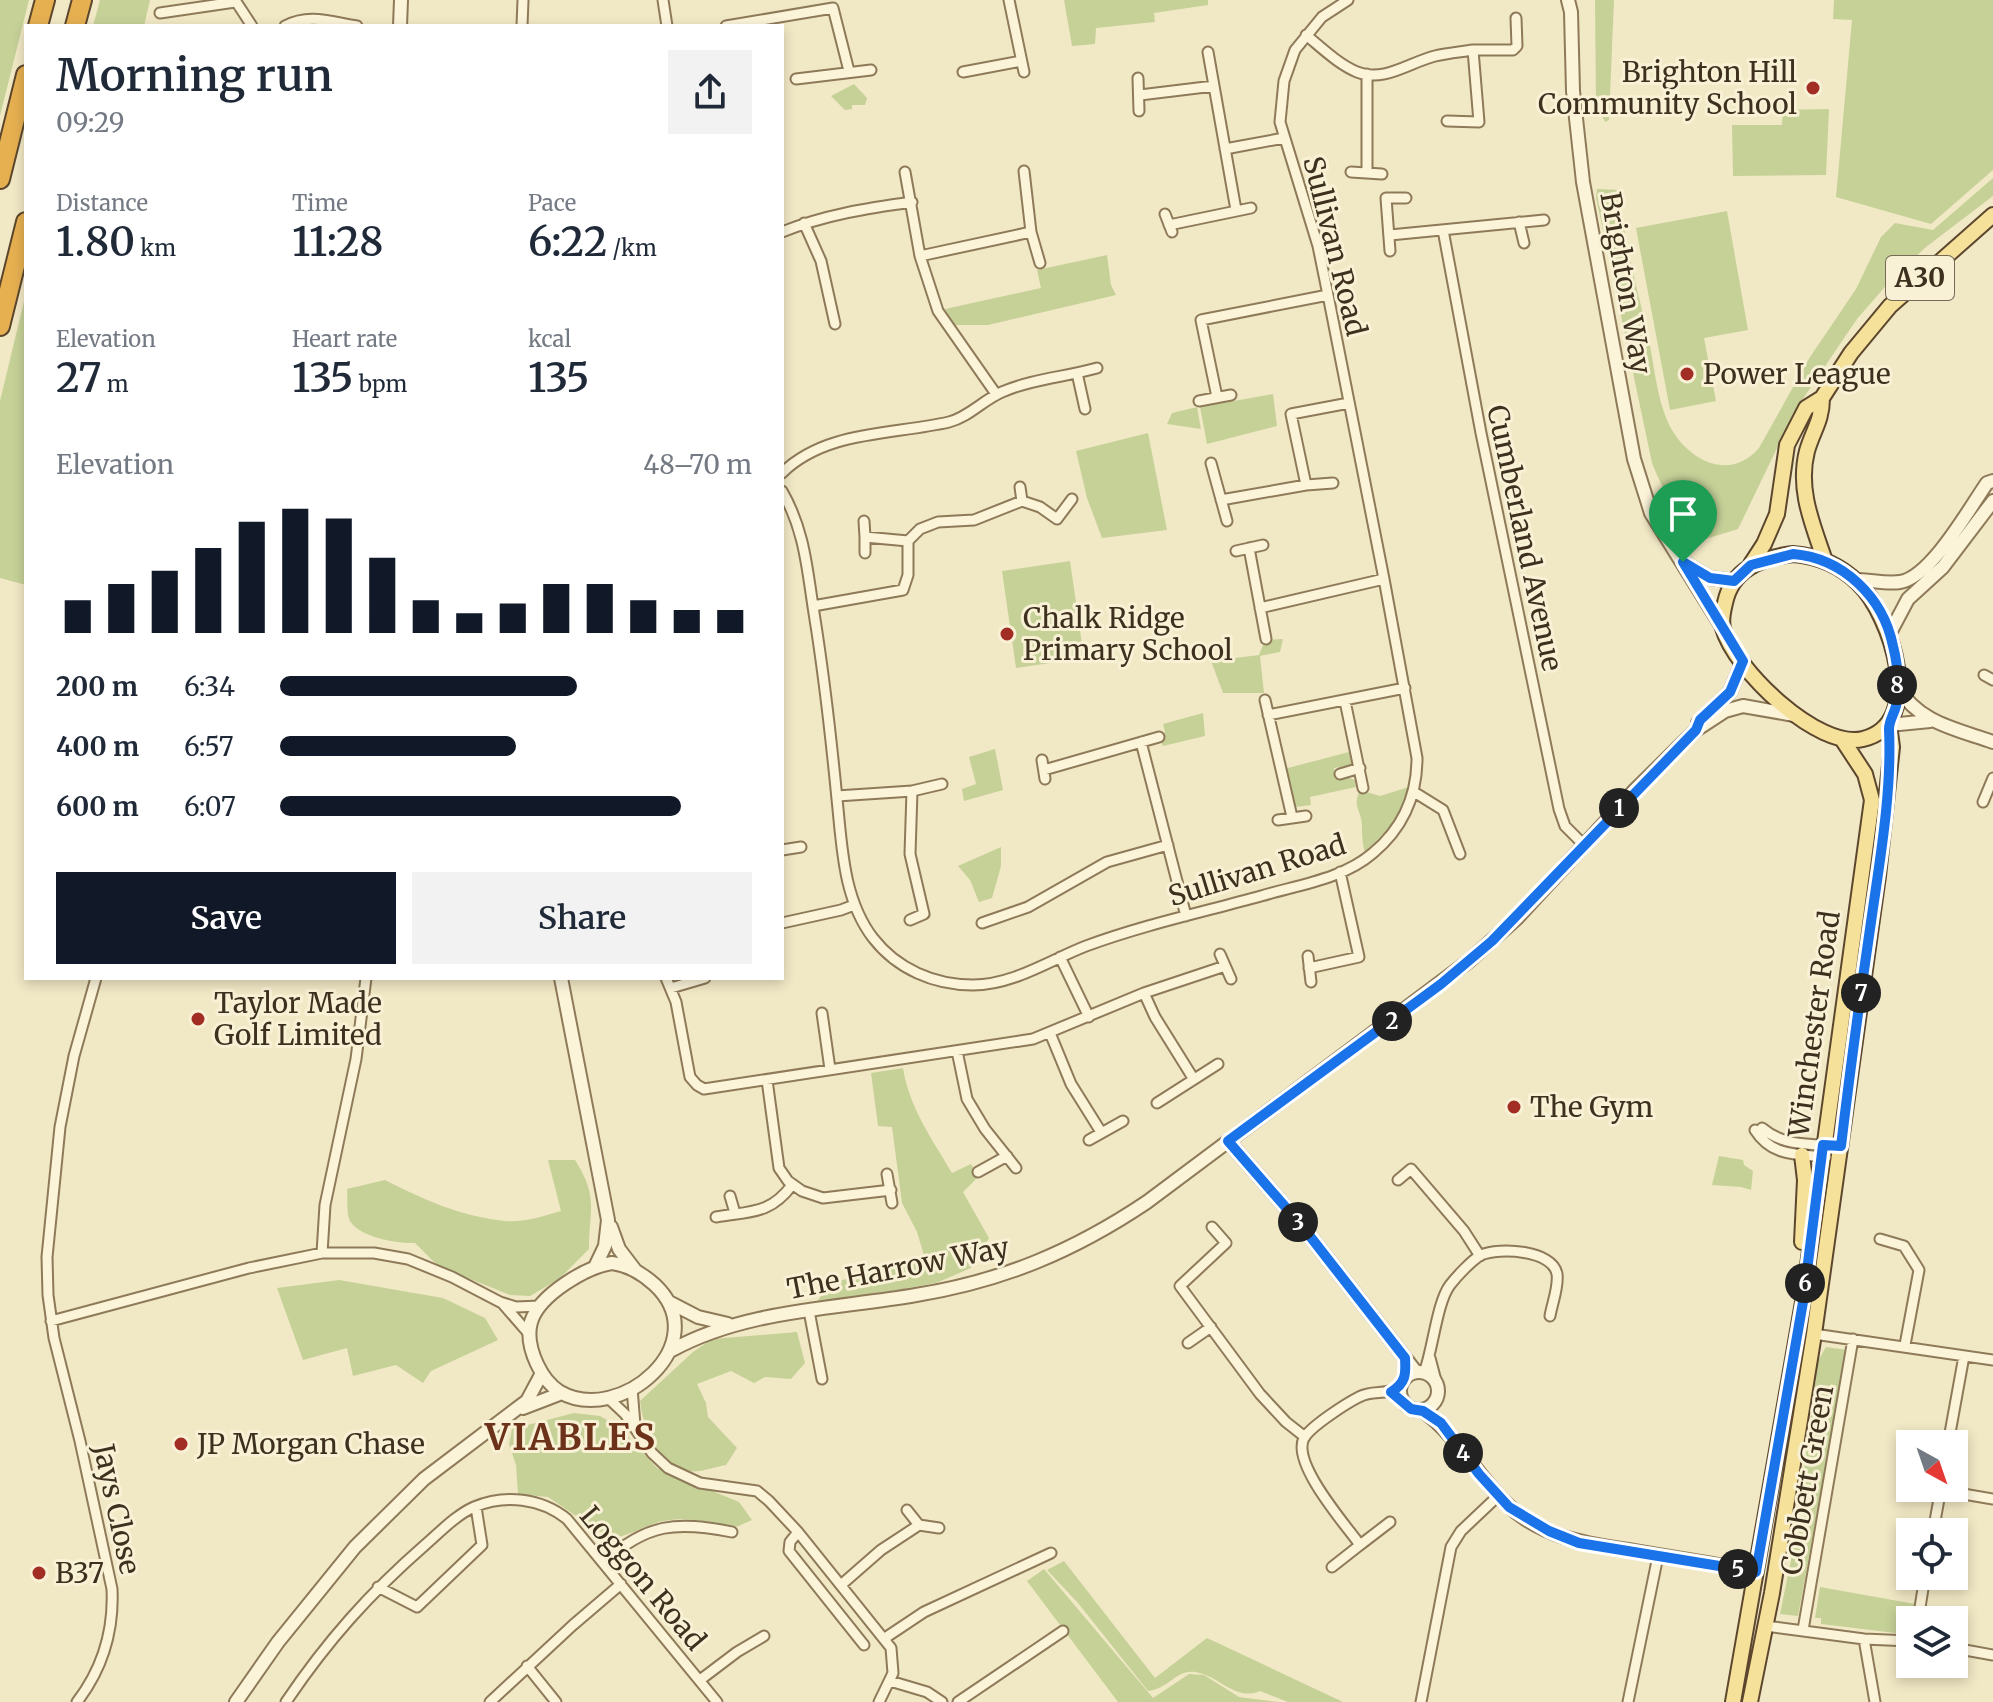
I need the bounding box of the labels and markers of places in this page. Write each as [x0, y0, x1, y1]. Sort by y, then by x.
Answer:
place label: Brighton Hill Community School [1538, 54, 1797, 122]
marker: Brighton Hill Community School [1804, 79, 1822, 97]
place label: Power League [1703, 356, 1891, 392]
marker: Power League [1678, 365, 1696, 383]
pin [1649, 480, 1717, 562]
place label: Chalk Ridge Primary School [1023, 600, 1233, 668]
marker: Chalk Ridge Primary School [998, 625, 1016, 643]
pin: 8 [1877, 665, 1917, 705]
pin: 1 [1599, 788, 1639, 828]
pin: 7 [1841, 973, 1881, 1013]
place label: Taylor Made Golf Limited [214, 985, 382, 1053]
pin: 2 [1372, 1001, 1412, 1041]
marker: Taylor Made Golf Limited [189, 1010, 207, 1028]
place label: The Gym [1530, 1089, 1654, 1125]
marker: The Gym [1505, 1098, 1523, 1116]
pin: 3 [1278, 1202, 1318, 1242]
pin: 6 [1785, 1263, 1825, 1303]
place label: JP Morgan Chase [196, 1426, 425, 1462]
pin: 4 [1443, 1433, 1483, 1473]
marker: JP Morgan Chase [172, 1435, 190, 1453]
pin: 5 [1718, 1549, 1758, 1589]
place label: B37 [55, 1555, 104, 1591]
marker: B37 [30, 1564, 48, 1582]

